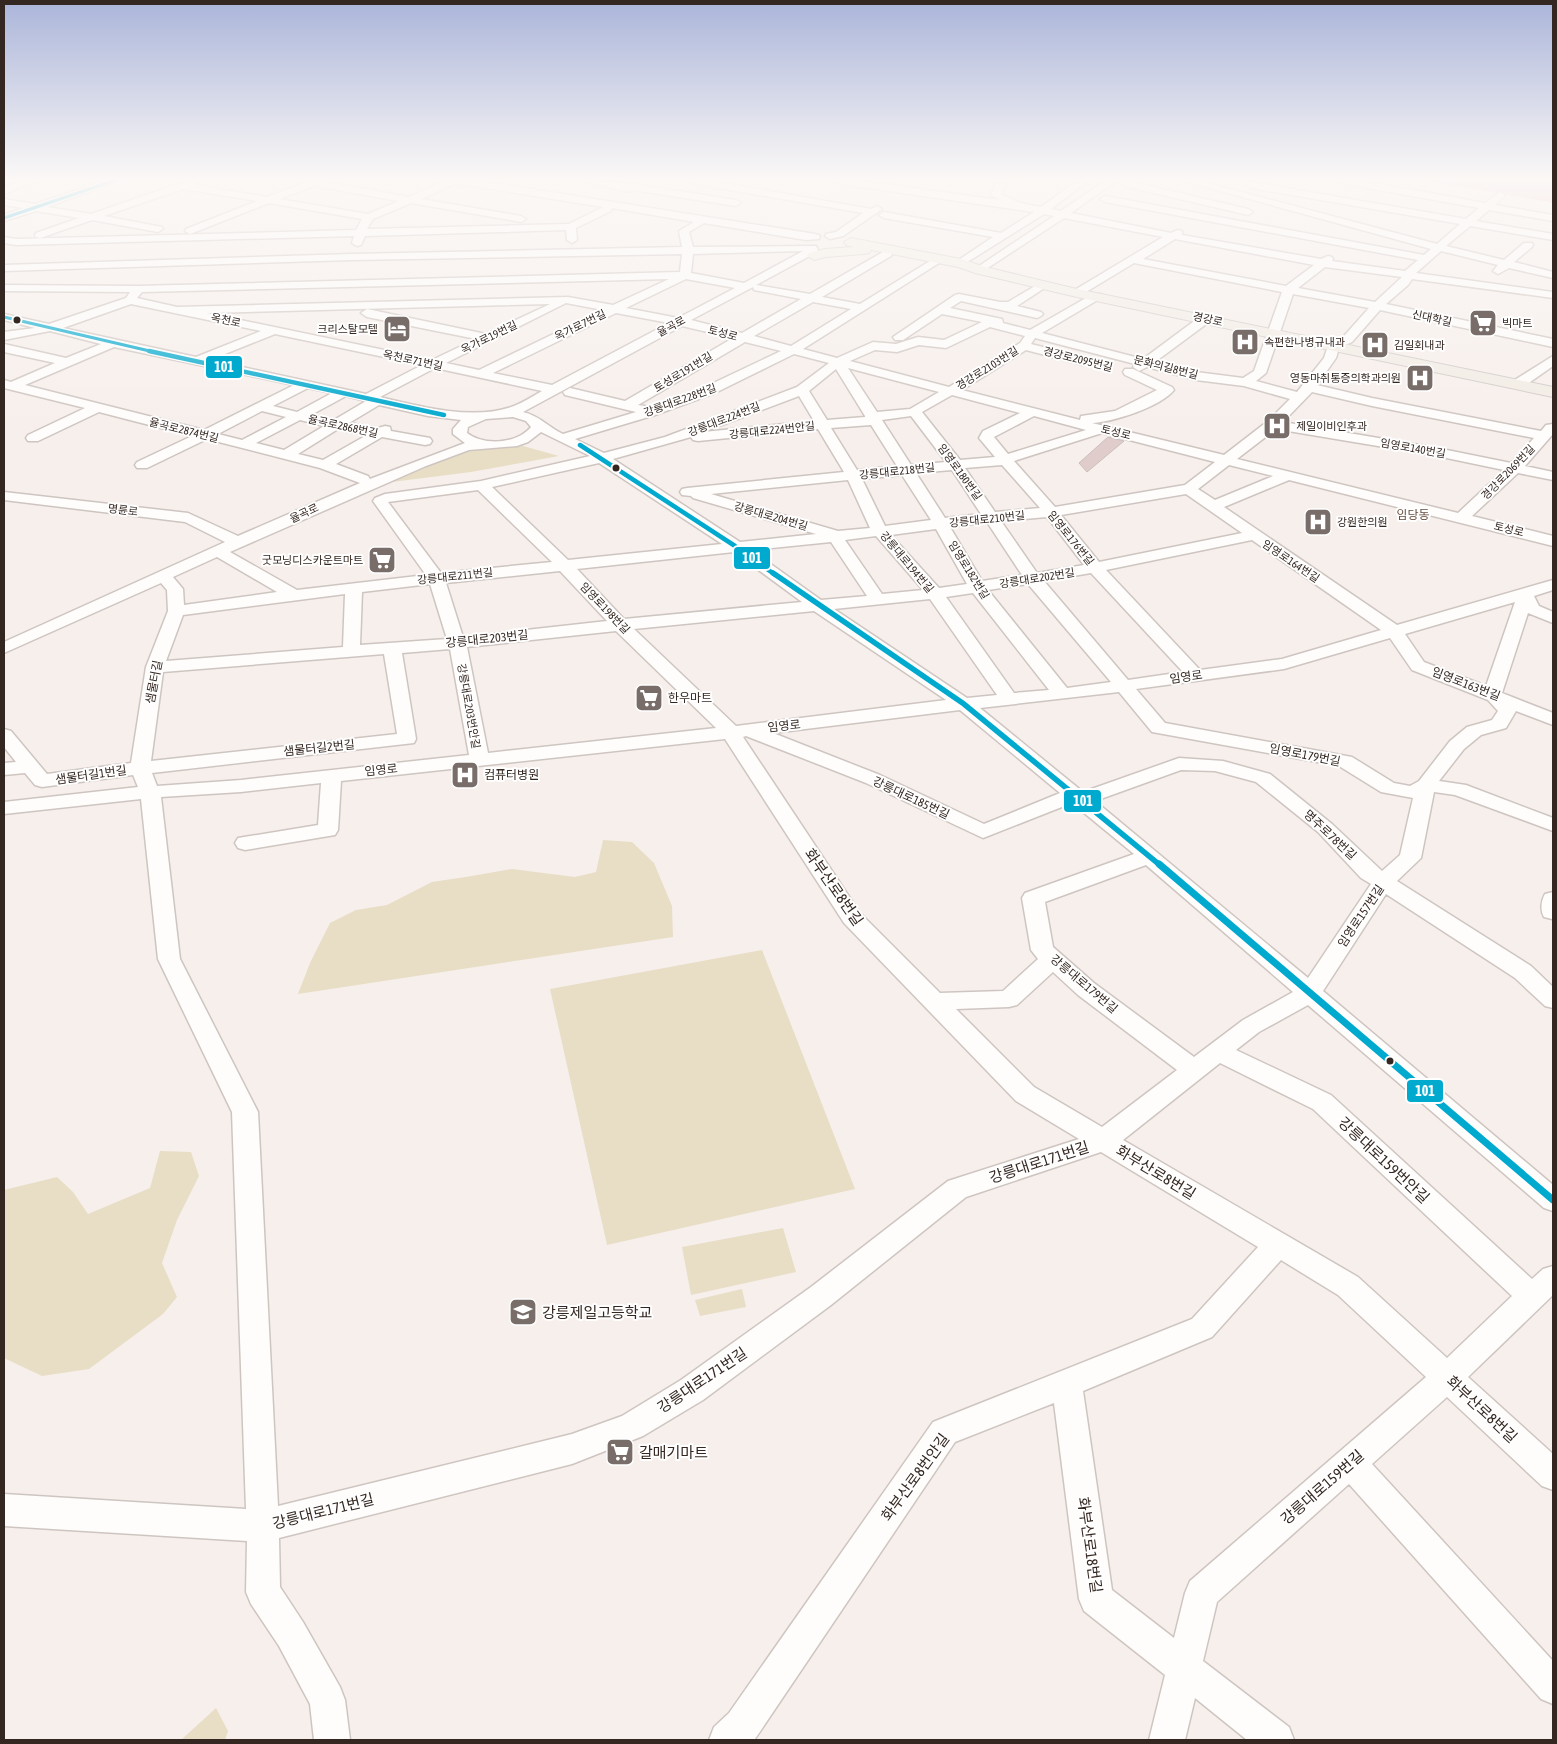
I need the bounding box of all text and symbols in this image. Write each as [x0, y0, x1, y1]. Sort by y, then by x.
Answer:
street label: 옥가로7번길 [552, 307, 608, 343]
street label: 신대학길 [1411, 308, 1453, 328]
supermarket icon: 빅마트 [1468, 308, 1498, 338]
street label: 경강로 [1192, 310, 1224, 328]
street label: 옥천로 [210, 311, 242, 329]
hotel icon: 크리스탈모텔 [382, 314, 412, 344]
street label: 율곡로 [655, 314, 687, 338]
unlabelled marker [12, 315, 22, 325]
place label: 빅마트 [1502, 317, 1532, 329]
street label: 옥가로19번길 [459, 318, 519, 356]
place label: 크리스탈모텔 [317, 323, 378, 335]
street label: 토성로 [707, 323, 739, 343]
hospital icon: 속편한나병규내과 [1230, 327, 1260, 357]
hospital icon: 김일회내과 [1360, 330, 1390, 360]
place label: 속편한나병규내과 [1264, 336, 1345, 348]
place label: 김일회내과 [1394, 339, 1445, 351]
street label: 경강로2103번길 [954, 344, 1020, 392]
street label: 경강로2095번길 [1042, 345, 1114, 373]
street label: 옥천로71번길 [382, 348, 444, 372]
street label: 토성로191번길 [652, 350, 714, 394]
street label: 문화의길8번길 [1133, 353, 1199, 381]
line badge: 101 [205, 355, 243, 379]
text: 101 [214, 359, 234, 375]
hospital icon: 영동마취통증의학과의원 [1405, 363, 1435, 393]
place label: 영동마취통증의학과의원 [1290, 372, 1401, 384]
street label: 강릉대로228번길 [642, 381, 718, 419]
street label: 강릉대로224번길 [686, 400, 762, 438]
hospital icon: 제일이비인후과 [1262, 411, 1292, 441]
street label: 율곡로2868번길 [307, 413, 379, 439]
street label: 율곡로2874번길 [148, 416, 220, 444]
street label: 강릉대로224번안길 [728, 420, 816, 440]
place label: 제일이비인후과 [1296, 420, 1367, 432]
street label: 토성로 [1100, 423, 1132, 441]
street label: 임영로140번길 [1379, 436, 1447, 460]
street label: 임영로180번길 [936, 442, 984, 502]
street label: 경강로2069번길 [1479, 442, 1537, 502]
street label: 강릉대로218번길 [858, 461, 936, 481]
unlabelled marker [611, 463, 621, 473]
street label: 강릉대로204번길 [733, 500, 809, 532]
street label: 율곡로 [288, 501, 320, 525]
street label: 명륜로 [107, 502, 139, 518]
hospital icon: 강원한의원 [1303, 507, 1333, 537]
district label: 임당동 [1396, 508, 1430, 522]
street label: 강릉대로210번길 [948, 509, 1026, 529]
street label: 임영로176번길 [1046, 509, 1096, 567]
place label: 강원한의원 [1337, 516, 1388, 528]
street label: 토성로 [1493, 520, 1525, 538]
street label: 강릉대로194번길 [878, 529, 936, 595]
street label: 임영로164번길 [1260, 538, 1322, 584]
street label: 임영로182번길 [946, 539, 992, 601]
supermarket icon: 굿모닝디스카운트마트 [367, 545, 397, 575]
line badge: 101 [733, 546, 771, 570]
text: 101 [742, 550, 762, 566]
place label: 굿모닝디스카운트마트 [262, 554, 363, 566]
street label: 강릉대로211번길 [416, 566, 494, 586]
street label: 강릉대로202번길 [998, 566, 1076, 590]
street label: 임영로198번길 [578, 580, 632, 636]
street label: 강릉대로203번길 [445, 628, 529, 650]
street label: 샘물터길 [143, 659, 165, 705]
street label: 강릉대로203번안길 [456, 662, 482, 750]
street label: 임영로163번길 [1430, 665, 1502, 703]
street label: 임영로 [1169, 668, 1203, 686]
supermarket icon: 한우마트 [634, 683, 664, 713]
place label: 한우마트 [668, 691, 712, 705]
street label: 임영로 [767, 717, 801, 735]
street label: 샘물터길2번길 [283, 737, 355, 759]
street label: 임영로179번길 [1268, 741, 1342, 769]
hospital icon: 컴퓨터병원 [450, 760, 480, 790]
street label: 임영로 [364, 761, 398, 779]
street label: 샘물터길1번길 [54, 763, 128, 787]
place label: 컴퓨터병원 [484, 768, 539, 782]
street label: 강릉대로185번길 [870, 774, 952, 822]
line badge: 101 [1063, 789, 1102, 813]
text: 101 [1073, 793, 1093, 809]
street label: 명주로78번길 [1301, 807, 1359, 863]
street label: 화부산로8번길 [801, 845, 867, 929]
street label: 임영로157번길 [1335, 882, 1387, 950]
street label: 강릉대로179번길 [1048, 952, 1120, 1016]
unlabelled marker [1385, 1056, 1395, 1066]
line badge: 101 [1406, 1079, 1444, 1103]
text: 101 [1415, 1083, 1435, 1099]
street label: 강릉대로159번안길 [1335, 1114, 1433, 1206]
street label: 강릉대로171번길 [987, 1138, 1091, 1186]
street label: 화부산로8번길 [1113, 1142, 1199, 1202]
school or university icon: 강릉제일고등학교 [508, 1297, 538, 1327]
place label: 강릉제일고등학교 [542, 1304, 652, 1321]
street label: 강릉대로171번길 [654, 1344, 750, 1416]
street label: 화부산로8번길 [1443, 1372, 1521, 1446]
street label: 화부산로8번안길 [878, 1430, 952, 1524]
supermarket icon: 갈매기마트 [605, 1437, 635, 1467]
place label: 갈매기마트 [639, 1444, 708, 1461]
street label: 강릉대로159번길 [1277, 1446, 1367, 1528]
street label: 강릉대로171번길 [271, 1490, 375, 1532]
street label: 화부산로18번길 [1075, 1496, 1105, 1594]

